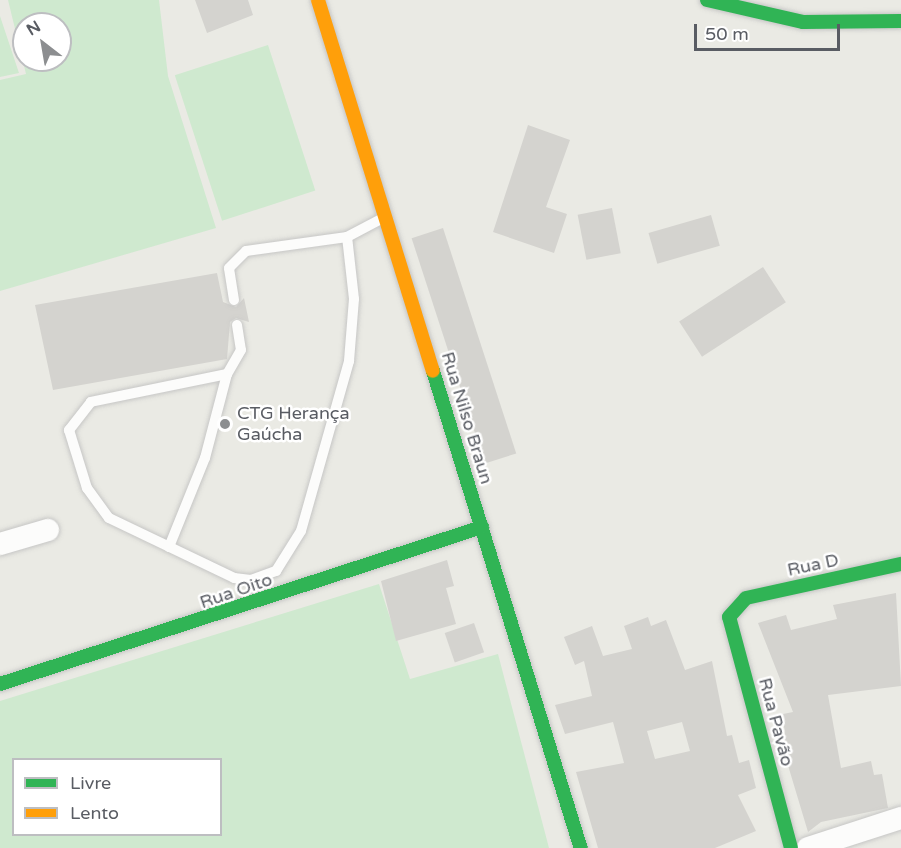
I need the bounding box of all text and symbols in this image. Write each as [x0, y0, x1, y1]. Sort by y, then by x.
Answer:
north arrow [12, 12, 72, 72]
scale bar [697, 12, 842, 50]
text: N [23, 16, 44, 40]
text: 50 m [705, 23, 749, 45]
street label: Rua Nilso Braun [437, 349, 497, 487]
place label: CTG Herança Gaúcha [237, 403, 350, 446]
marker: CTG Herança Gaúcha [218, 417, 232, 431]
street label: Rua D [785, 549, 841, 581]
street label: Rua Oito [197, 569, 275, 613]
street label: Rua Pavão [754, 675, 798, 769]
legend [12, 758, 222, 836]
text: Livre [70, 772, 111, 794]
text: Lento [70, 802, 119, 824]

